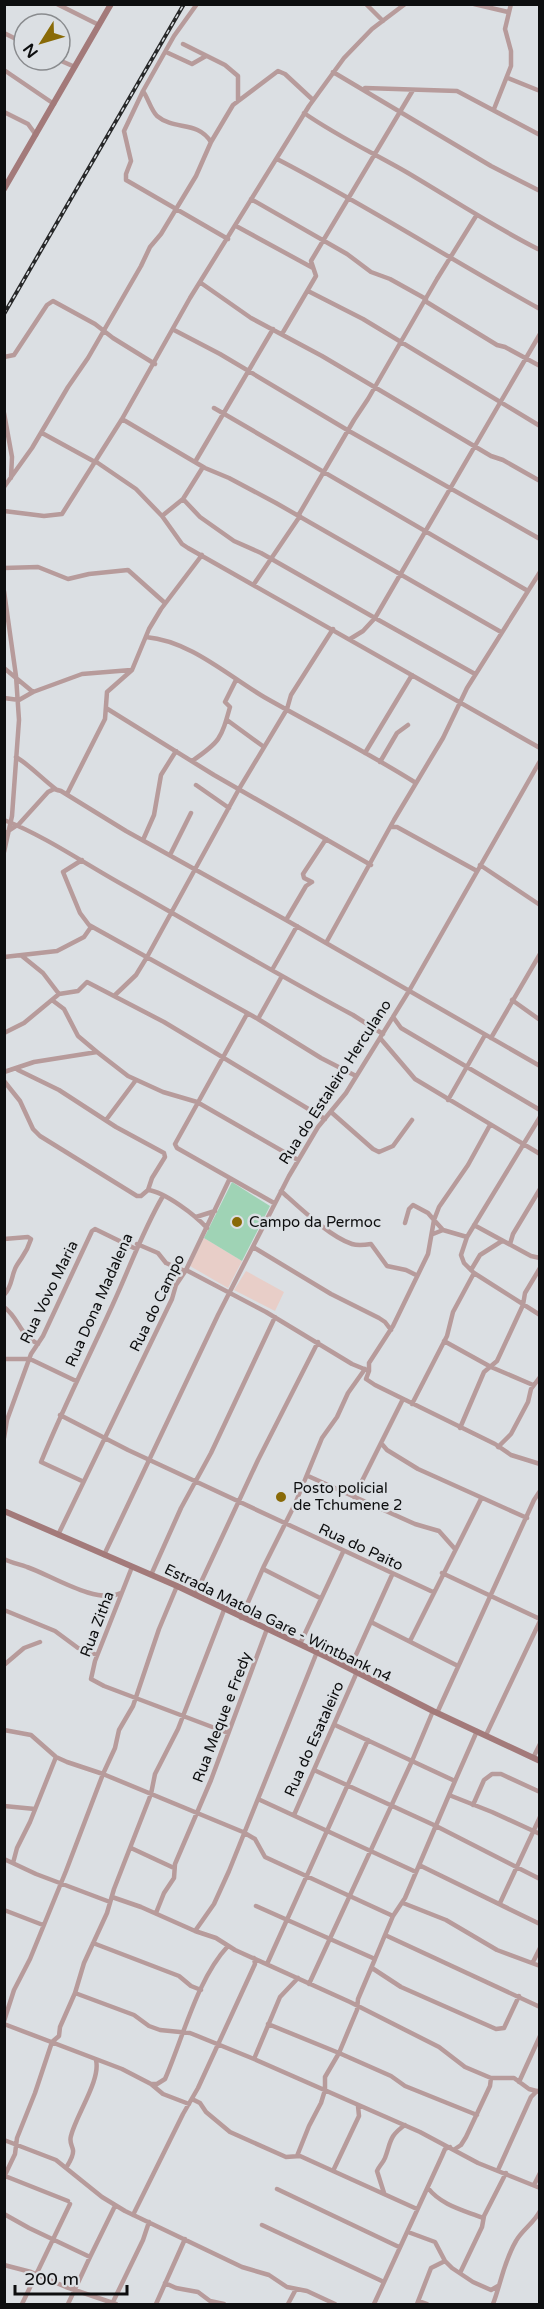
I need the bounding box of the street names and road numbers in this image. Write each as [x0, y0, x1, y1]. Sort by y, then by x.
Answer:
street label: Rua do Estaleiro Herculano [275, 996, 395, 1168]
street label: Rua Dona Madalena [61, 1230, 137, 1370]
street label: Rua Vovo Maria [16, 1238, 82, 1346]
street label: Rua do Campo [126, 1251, 188, 1355]
street label: Rua do Paito [316, 1520, 406, 1574]
street label: Estrada Matola Gare - Wintbank n4 [161, 1560, 395, 1686]
street label: Rua Zitha [76, 1589, 118, 1659]
street label: Rua Meque e Fredy [189, 1649, 255, 1785]
street label: Rua do Esataleiro [280, 1679, 348, 1799]

